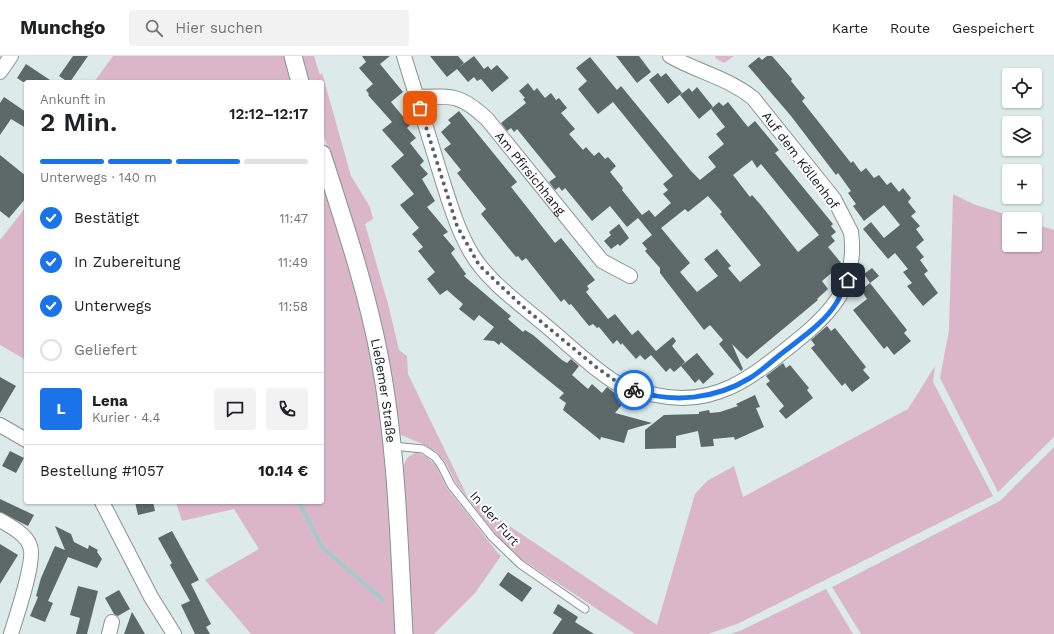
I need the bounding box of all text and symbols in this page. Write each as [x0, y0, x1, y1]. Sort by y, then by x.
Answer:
search box [129, 10, 409, 46]
text: Munchgo [20, 16, 105, 39]
icon: search [143, 17, 165, 39]
text: Hier suchen [175, 19, 263, 37]
text: Karte [832, 20, 868, 36]
text: Route [890, 20, 930, 36]
text: Gespeichert [952, 20, 1034, 36]
map controls [1002, 68, 1042, 252]
button: locate [1002, 68, 1042, 108]
pin [403, 91, 437, 125]
text: Ankunft in [40, 92, 106, 107]
icon: bag [409, 97, 431, 119]
text: 12:12–12:17 [229, 105, 308, 123]
text: 2 Min. [40, 107, 117, 137]
street label: Auf dem Köllenhof [759, 109, 842, 212]
button: layers [1002, 116, 1042, 156]
street label: Am Pfirsichhang [492, 128, 569, 218]
button: + [1002, 164, 1042, 204]
text: Unterwegs · 140 m [40, 170, 157, 185]
icon: check [40, 207, 62, 229]
text: Bestätigt [74, 209, 139, 227]
text: 11:47 [279, 211, 308, 226]
button: − [1002, 212, 1042, 252]
icon: check [40, 251, 62, 273]
text: In Zubereitung [74, 253, 181, 271]
text: 11:49 [278, 255, 308, 270]
pin [831, 263, 865, 297]
icon: home [837, 269, 859, 291]
icon: check [40, 295, 62, 317]
text: Unterwegs [74, 297, 152, 315]
text: 11:58 [278, 299, 308, 314]
street label: Ließemer Straße [368, 337, 399, 444]
text: Geliefert [74, 341, 137, 359]
courier [614, 370, 654, 410]
icon: bike [623, 379, 645, 401]
button: chat [214, 388, 256, 430]
button: phone [266, 388, 308, 430]
text: Lena [92, 392, 128, 410]
text: L [56, 400, 66, 418]
text: Kurier · 4.4 [92, 410, 160, 425]
text: Bestellung #1057 [40, 462, 164, 480]
text: 10.14 € [258, 462, 308, 480]
street label: In der Furt [467, 488, 523, 549]

